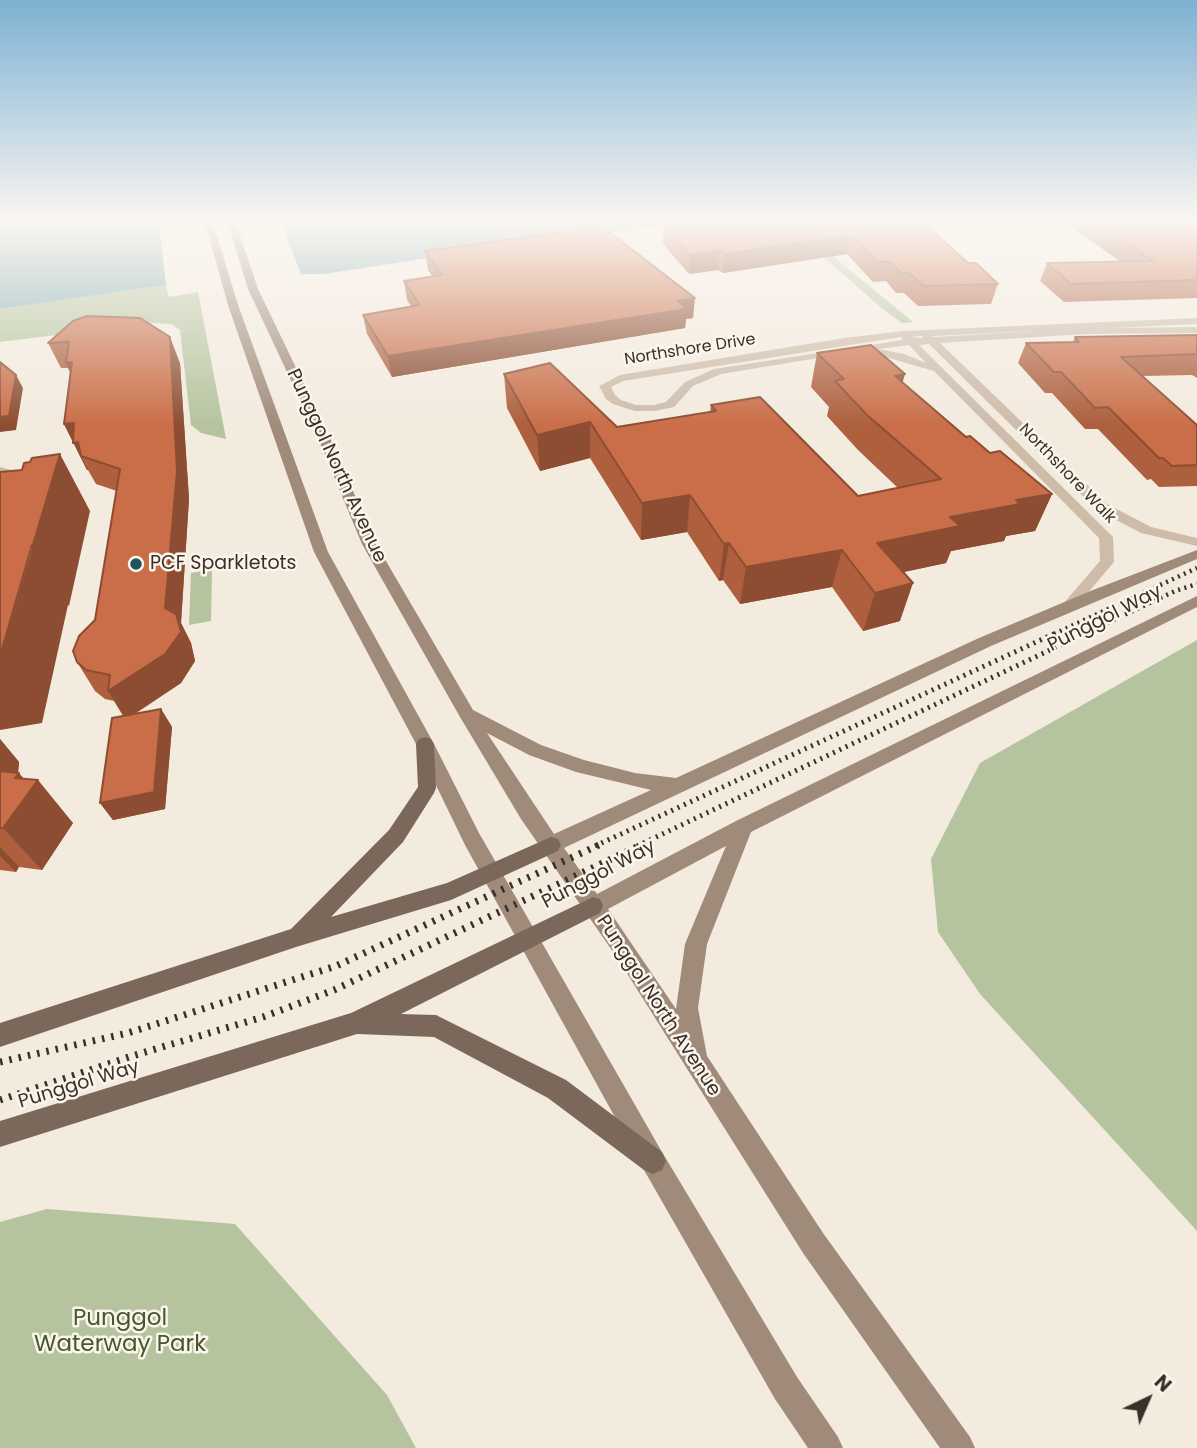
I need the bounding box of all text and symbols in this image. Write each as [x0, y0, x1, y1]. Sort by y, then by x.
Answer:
street label: Northshore Drive [623, 330, 757, 370]
street label: Punggol North Avenue [281, 366, 391, 566]
street label: Northshore Walk [1015, 420, 1119, 528]
place label: PCF Sparkletots [150, 553, 296, 575]
marker: PCF Sparkletots [128, 556, 144, 572]
street label: Punggol Way [1044, 580, 1166, 658]
street label: Punggol Way [538, 836, 660, 914]
street label: Punggol North Avenue [591, 911, 725, 1101]
street label: Punggol Way [16, 1056, 142, 1114]
park label: Punggol Waterway Park [34, 1305, 206, 1359]
north arrow [1113, 1364, 1183, 1434]
text: N [1148, 1369, 1177, 1398]

